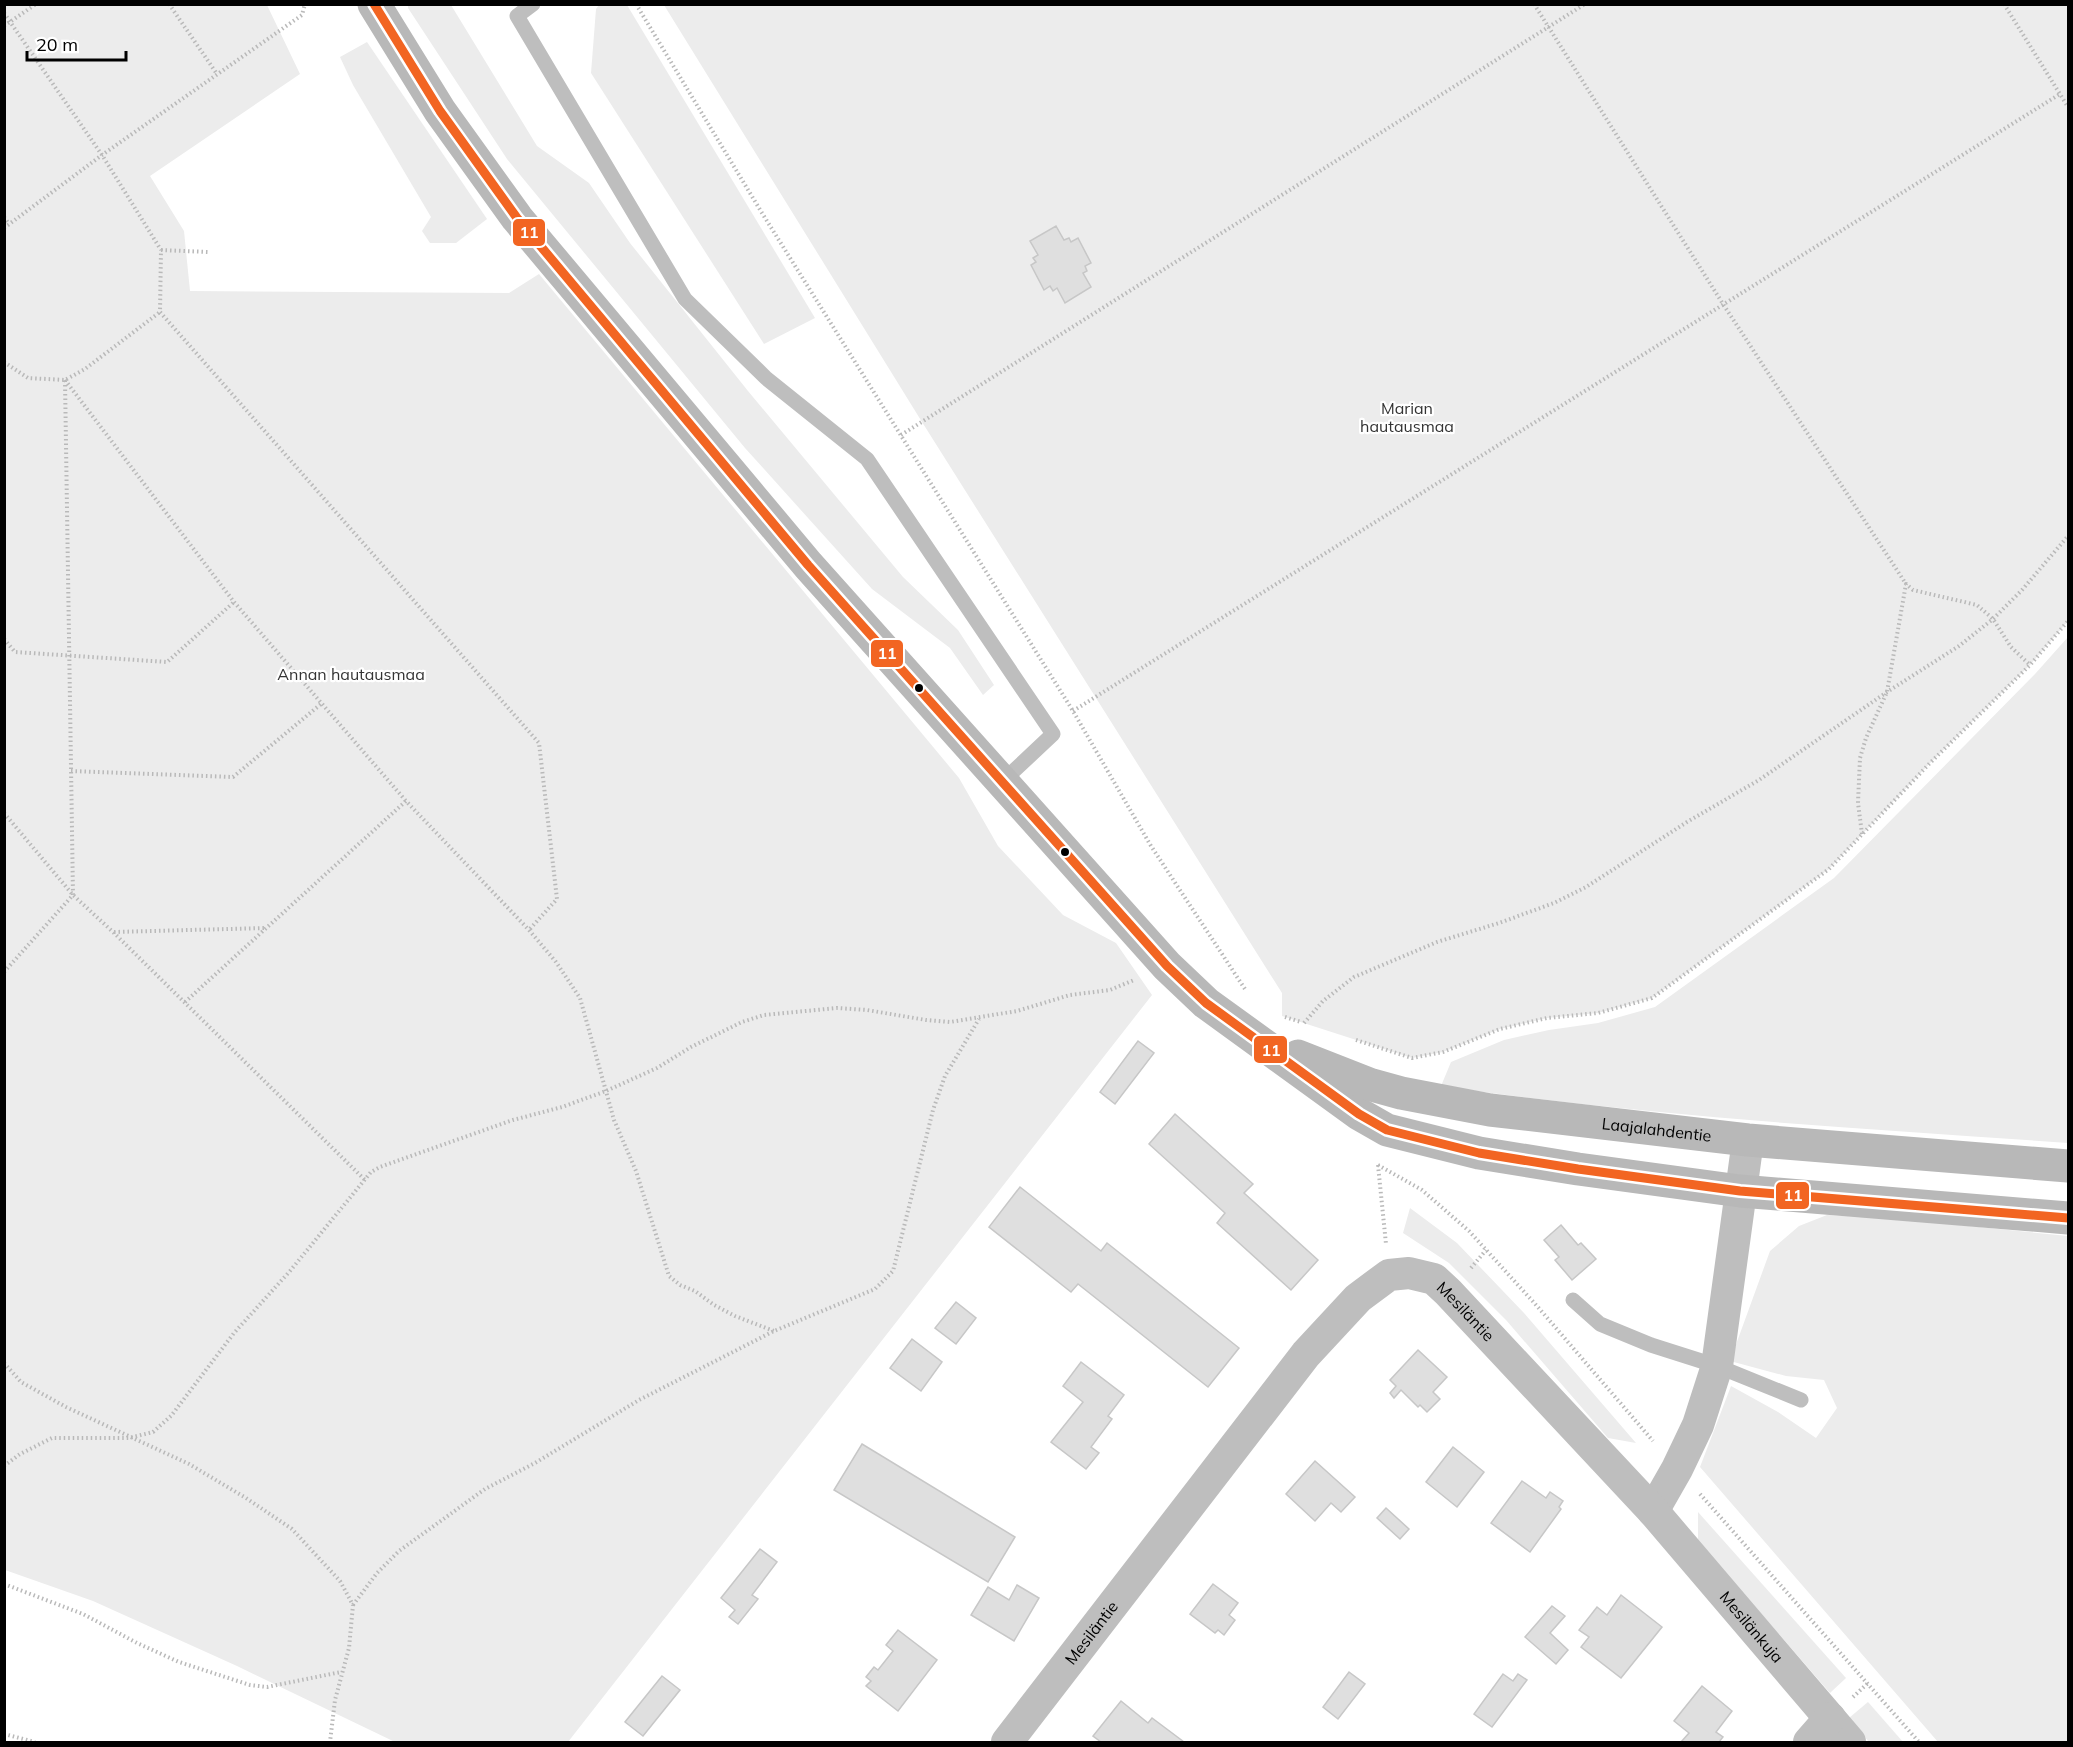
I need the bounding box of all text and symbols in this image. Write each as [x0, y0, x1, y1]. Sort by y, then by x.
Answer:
scale bar [27, 24, 126, 62]
text: 20 m [36, 33, 78, 56]
line badge: 11 [512, 218, 546, 247]
text: 11 [519, 222, 539, 242]
park label: Marian hautausmaa [1360, 398, 1454, 436]
line badge: 11 [870, 639, 904, 668]
text: 11 [877, 643, 897, 663]
park label: Annan hautausmaa [277, 664, 425, 684]
unlabelled marker [913, 682, 925, 694]
unlabelled marker [1059, 846, 1071, 858]
line badge: 11 [1253, 1035, 1288, 1064]
text: 11 [1261, 1040, 1281, 1060]
street label: Laajalahdentie [1601, 1113, 1713, 1146]
line badge: 11 [1775, 1181, 1810, 1210]
text: 11 [1783, 1185, 1803, 1205]
street label: Mesiläntie [1433, 1277, 1499, 1345]
street label: Mesilänkuja [1716, 1587, 1788, 1667]
street label: Mesiläntie [1060, 1597, 1122, 1669]

